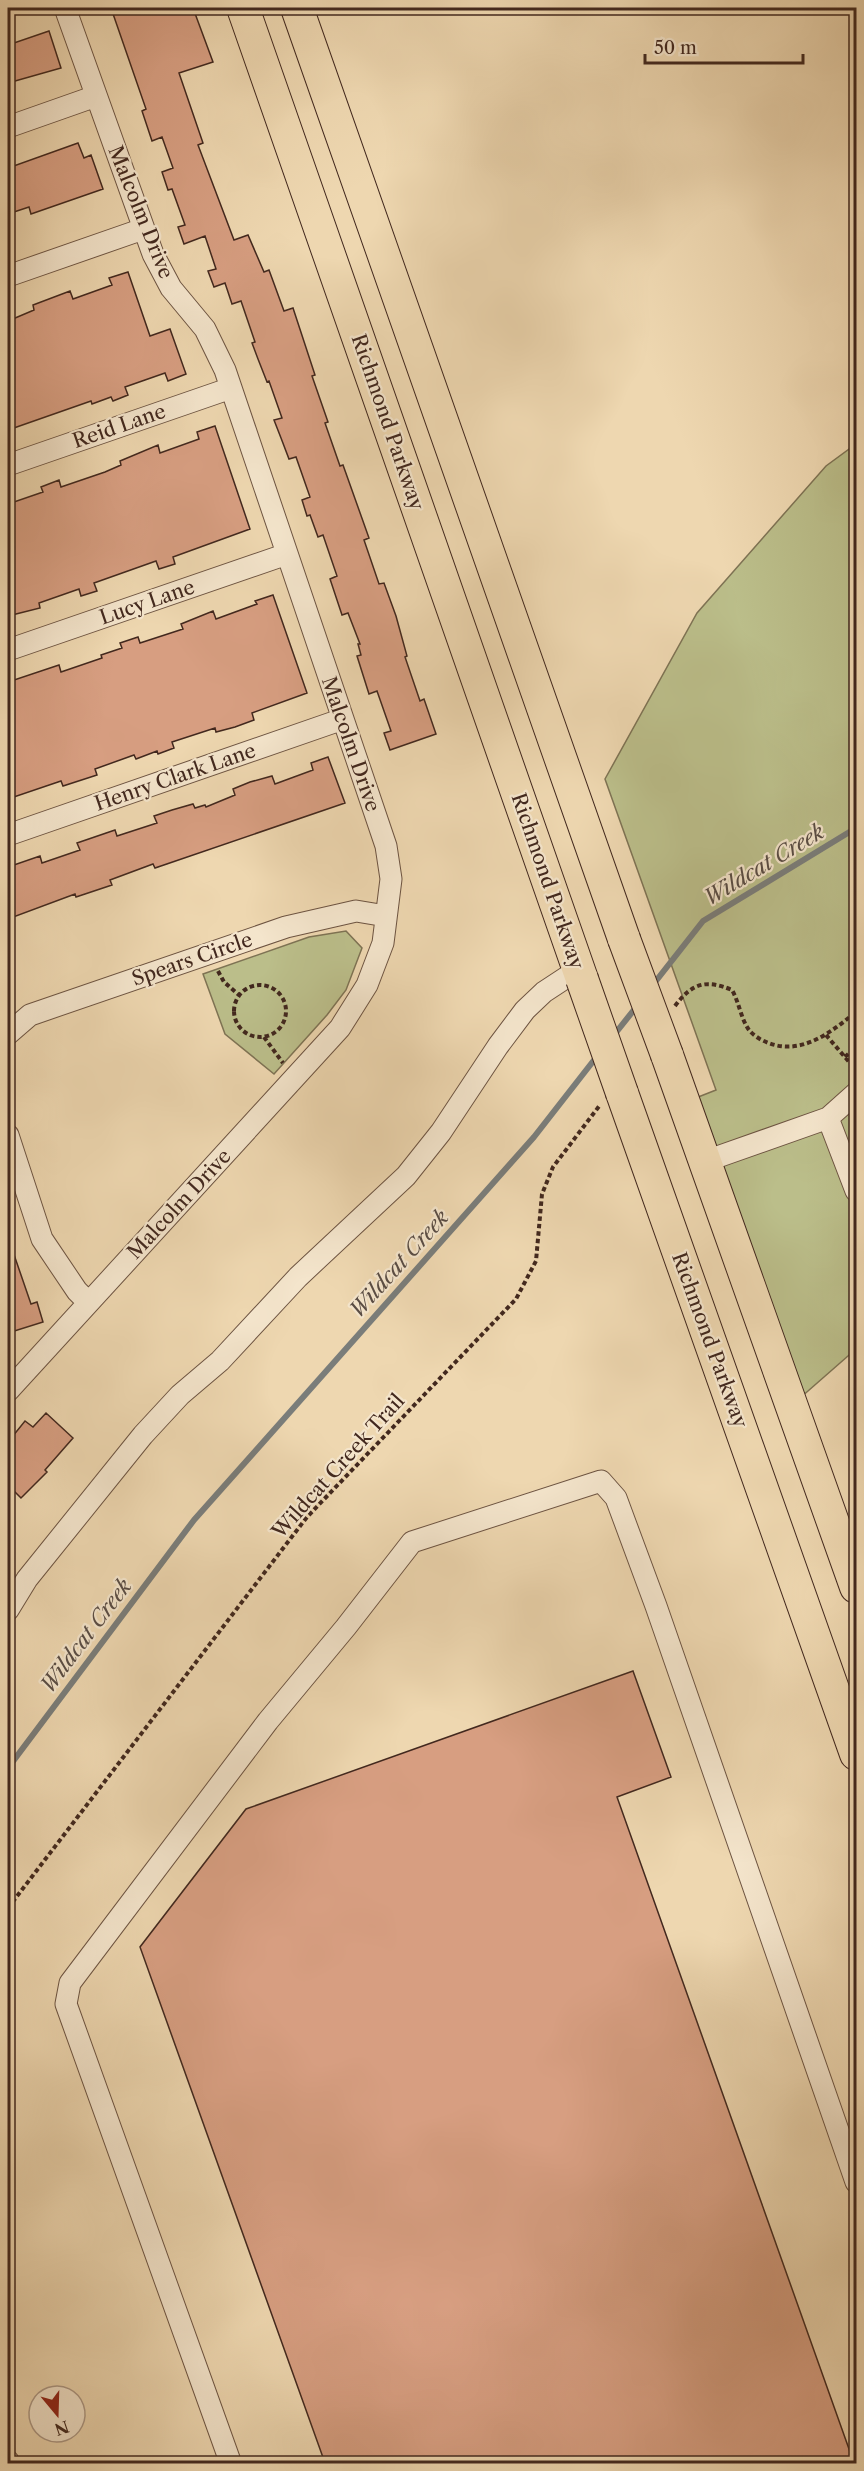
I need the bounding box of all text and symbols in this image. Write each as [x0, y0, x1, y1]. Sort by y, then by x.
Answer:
scale bar [645, 27, 802, 65]
text: 50 m [654, 37, 697, 59]
street label: Malcolm Drive [103, 142, 179, 282]
street label: Richmond Parkway [347, 331, 430, 514]
street label: Reid Lane [69, 399, 169, 453]
street label: Lucy Lane [96, 575, 198, 629]
street label: Malcolm Drive [317, 673, 385, 815]
street label: Henry Clark Lane [91, 738, 259, 816]
street label: Richmond Parkway [507, 790, 590, 973]
water label: Wildcat Creek [699, 819, 829, 910]
street label: Spears Circle [129, 927, 255, 991]
street label: Malcolm Drive [122, 1144, 236, 1264]
water label: Wildcat Creek [344, 1205, 453, 1323]
street label: Richmond Parkway [667, 1249, 753, 1432]
street label: Wildcat Creek Trail [266, 1389, 409, 1544]
water label: Wildcat Creek [35, 1574, 137, 1698]
north arrow [27, 2384, 87, 2444]
text: N [52, 2416, 72, 2440]

